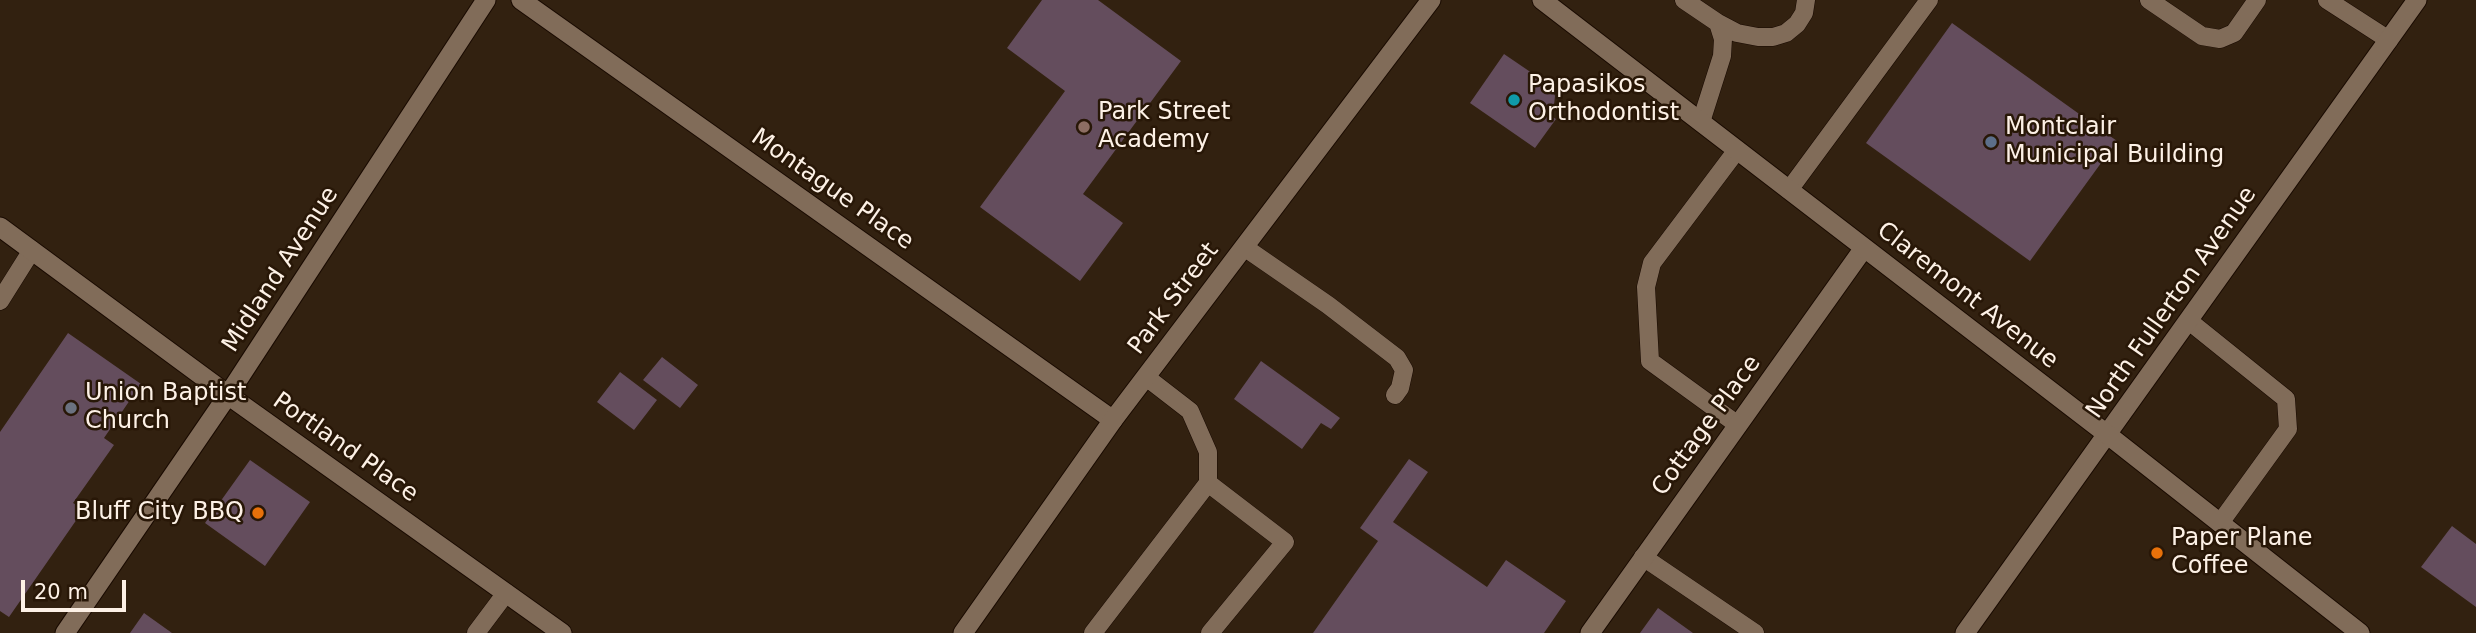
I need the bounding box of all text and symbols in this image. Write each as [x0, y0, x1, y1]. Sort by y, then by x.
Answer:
place label: Papasikos Orthodontist [1528, 72, 1679, 128]
marker: Papasikos Orthodontist [1506, 92, 1522, 108]
place label: Park Street Academy [1098, 99, 1230, 155]
place label: Montclair Municipal Building [2005, 114, 2224, 170]
marker: Park Street Academy [1076, 119, 1092, 135]
street label: Montague Place [745, 123, 919, 257]
marker: Montclair Municipal Building [1983, 134, 1999, 150]
street label: North Fullerton Avenue [2081, 181, 2263, 425]
street label: Midland Avenue [217, 182, 345, 358]
street label: Claremont Avenue [1871, 216, 2063, 376]
street label: Park Street [1123, 237, 1225, 361]
street label: Cottage Place [1646, 350, 1768, 502]
place label: Union Baptist Church [85, 380, 246, 436]
street label: Portland Place [267, 387, 423, 509]
marker: Union Baptist Church [63, 400, 79, 416]
place label: Bluff City BBQ [75, 499, 244, 527]
marker: Bluff City BBQ [250, 505, 266, 521]
place label: Paper Plane Coffee [2171, 525, 2312, 581]
marker: Paper Plane Coffee [2149, 545, 2165, 561]
scale bar [24, 566, 130, 610]
text: 20 m [34, 580, 88, 604]

